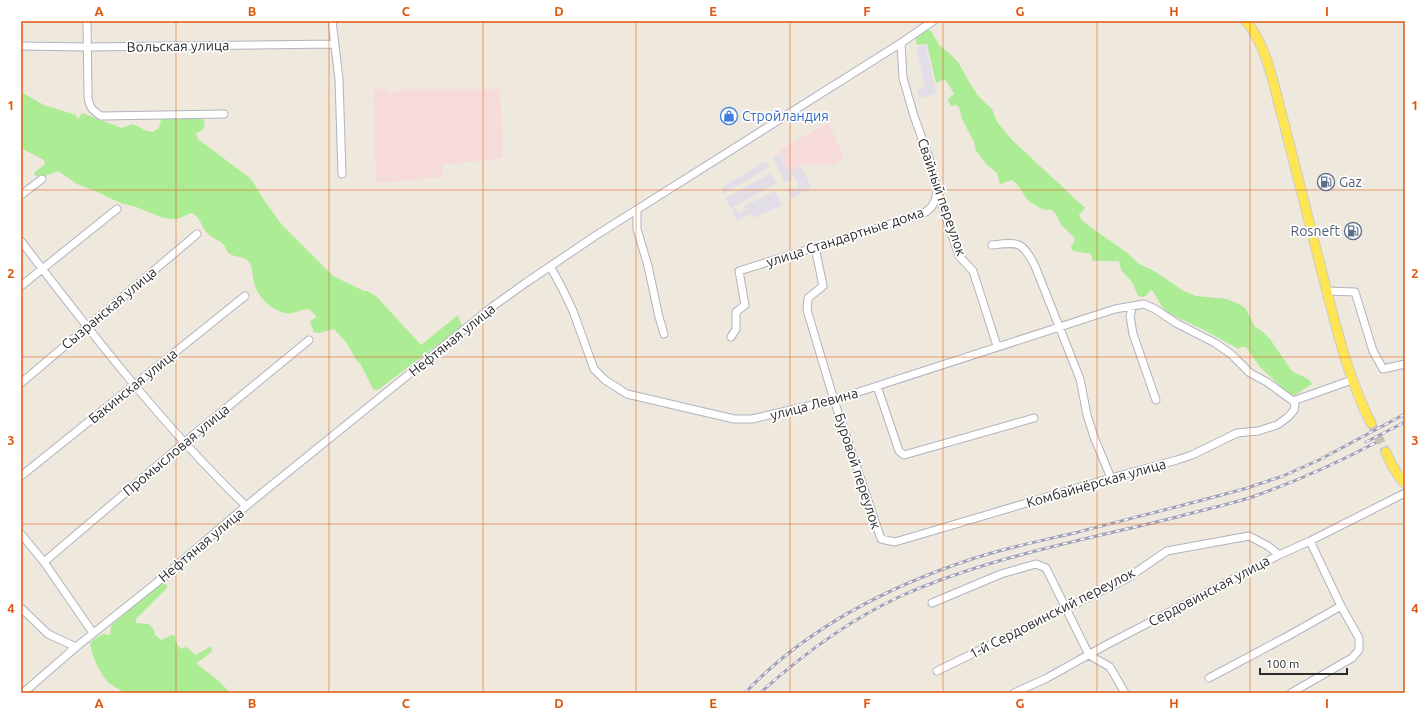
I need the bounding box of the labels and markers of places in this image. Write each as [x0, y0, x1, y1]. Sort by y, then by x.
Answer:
shop icon: Стройландия [719, 106, 739, 126]
place label: Стройландия [742, 108, 829, 124]
fuel station icon: Gaz [1316, 172, 1336, 192]
place label: Gaz [1339, 174, 1362, 190]
fuel station icon: Rosneft [1343, 221, 1363, 241]
place label: Rosneft [1290, 223, 1340, 239]

